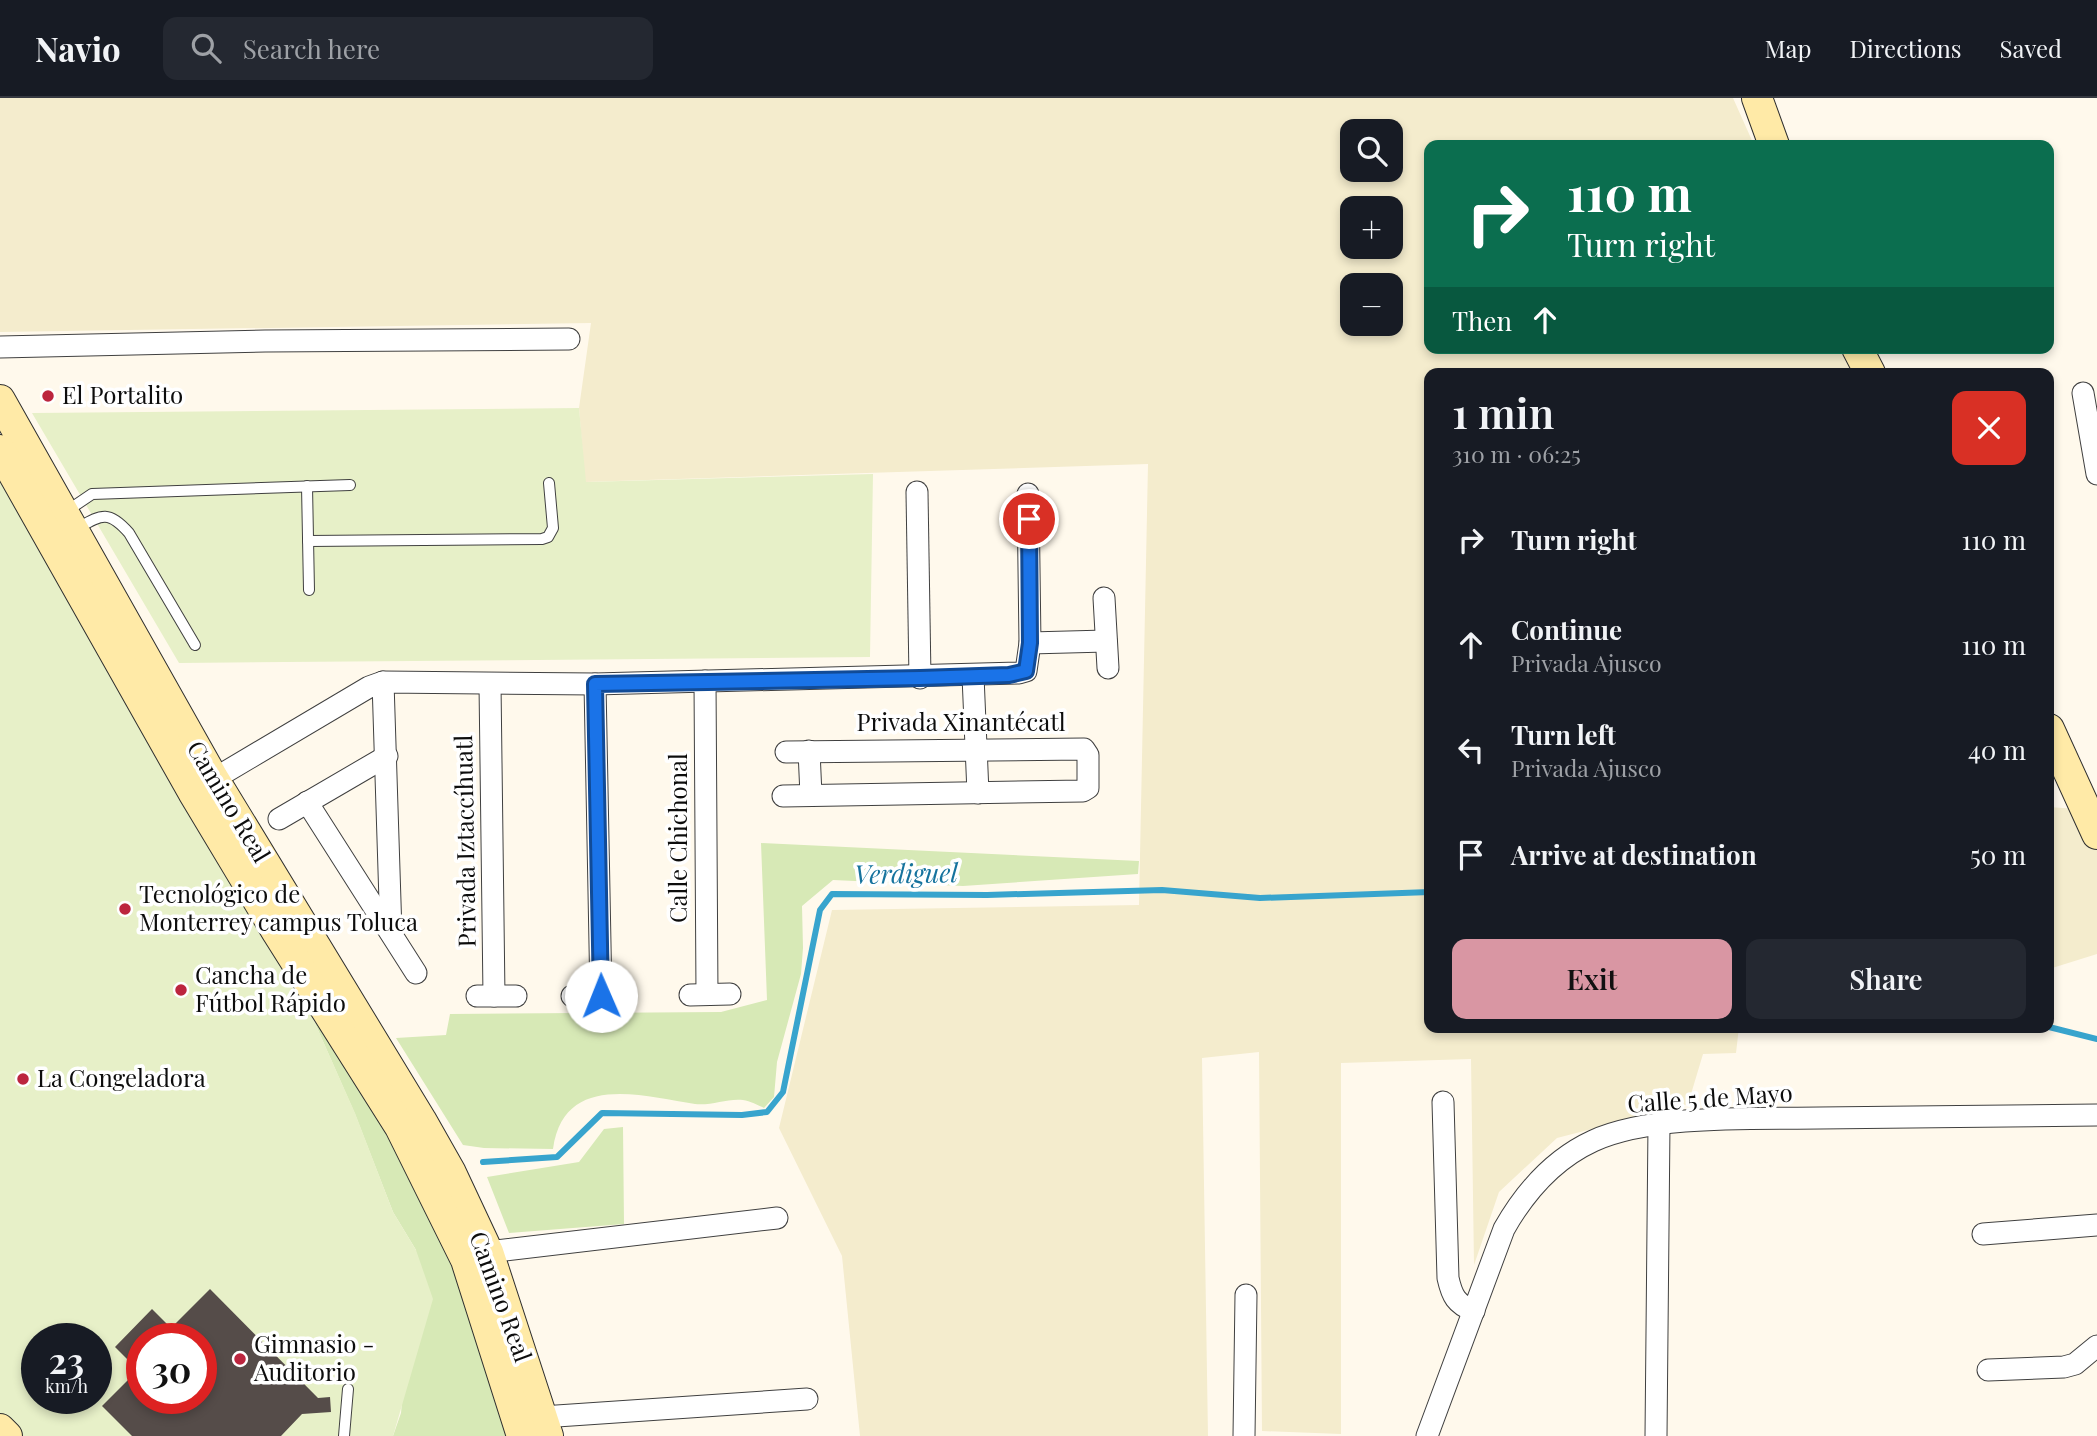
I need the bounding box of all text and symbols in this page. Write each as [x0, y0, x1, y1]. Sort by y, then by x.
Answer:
search box [163, 17, 653, 80]
text: Navio [35, 26, 121, 70]
icon: search [187, 29, 225, 67]
text: Search here [243, 31, 380, 66]
text: Map [1765, 32, 1811, 64]
text: Directions [1849, 32, 1962, 64]
text: Saved [2000, 32, 2062, 64]
map controls [1340, 119, 1403, 336]
button: search [1340, 119, 1403, 182]
text: 110 m [1567, 159, 1692, 224]
icon: right [1452, 168, 1543, 259]
button: + [1340, 196, 1403, 259]
text: Turn right [1567, 222, 1715, 265]
button: − [1340, 273, 1403, 336]
icon: ahead [1526, 301, 1564, 339]
text: Then [1452, 303, 1512, 338]
place label: El Portalito [62, 378, 183, 410]
text: 1 min [1452, 384, 1554, 440]
marker: El Portalito [40, 388, 56, 404]
button: close [1952, 391, 2026, 465]
text: 310 m · 06:25 [1452, 438, 1581, 469]
pin [999, 489, 1059, 549]
icon: arrive [1010, 500, 1048, 538]
icon: right [1452, 521, 1490, 559]
text: Turn right [1511, 522, 1637, 557]
text: 110 m [1962, 522, 2026, 557]
text: Continue [1511, 612, 1622, 647]
icon: ahead [1452, 626, 1490, 664]
text: 110 m [1962, 627, 2026, 662]
text: Privada Ajusco [1511, 647, 1662, 678]
street label: Privada Xinantécatl [856, 705, 1066, 737]
text: Turn left [1511, 717, 1616, 752]
icon: left [1452, 731, 1490, 769]
text: 40 m [1968, 732, 2026, 767]
street label: Camino Real [181, 734, 279, 868]
street label: Privada Iztaccíhuatl [446, 734, 482, 948]
text: Privada Ajusco [1511, 752, 1662, 783]
street label: Calle Chichonal [661, 753, 693, 923]
icon: arrive [1452, 836, 1490, 874]
text: Arrive at destination [1511, 837, 1757, 872]
text: 50 m [1970, 837, 2026, 872]
water label: Verdiguel [854, 854, 960, 891]
place label: Tecnológico de Monterrey campus Toluca [139, 877, 418, 937]
marker: Tecnológico de Monterrey campus Toluca [117, 901, 133, 917]
button: Exit [1452, 939, 1732, 1019]
button: Share [1746, 939, 2026, 1019]
place label: Cancha de Fútbol Rápido [195, 958, 346, 1018]
position arrow [564, 959, 638, 1033]
marker: Cancha de Fútbol Rápido [173, 982, 189, 998]
place label: La Congeladora [37, 1061, 206, 1093]
marker: La Congeladora [15, 1071, 31, 1087]
street label: Calle 5 de Mayo [1626, 1075, 1793, 1119]
street label: Camino Real [463, 1227, 540, 1366]
speed limit sign: 30 [126, 1323, 217, 1414]
place label: Gimnasio - Auditorio [253, 1327, 374, 1387]
text: 23 [49, 1336, 84, 1383]
marker: Gimnasio - Auditorio [232, 1351, 248, 1367]
text: km/h [45, 1374, 88, 1398]

